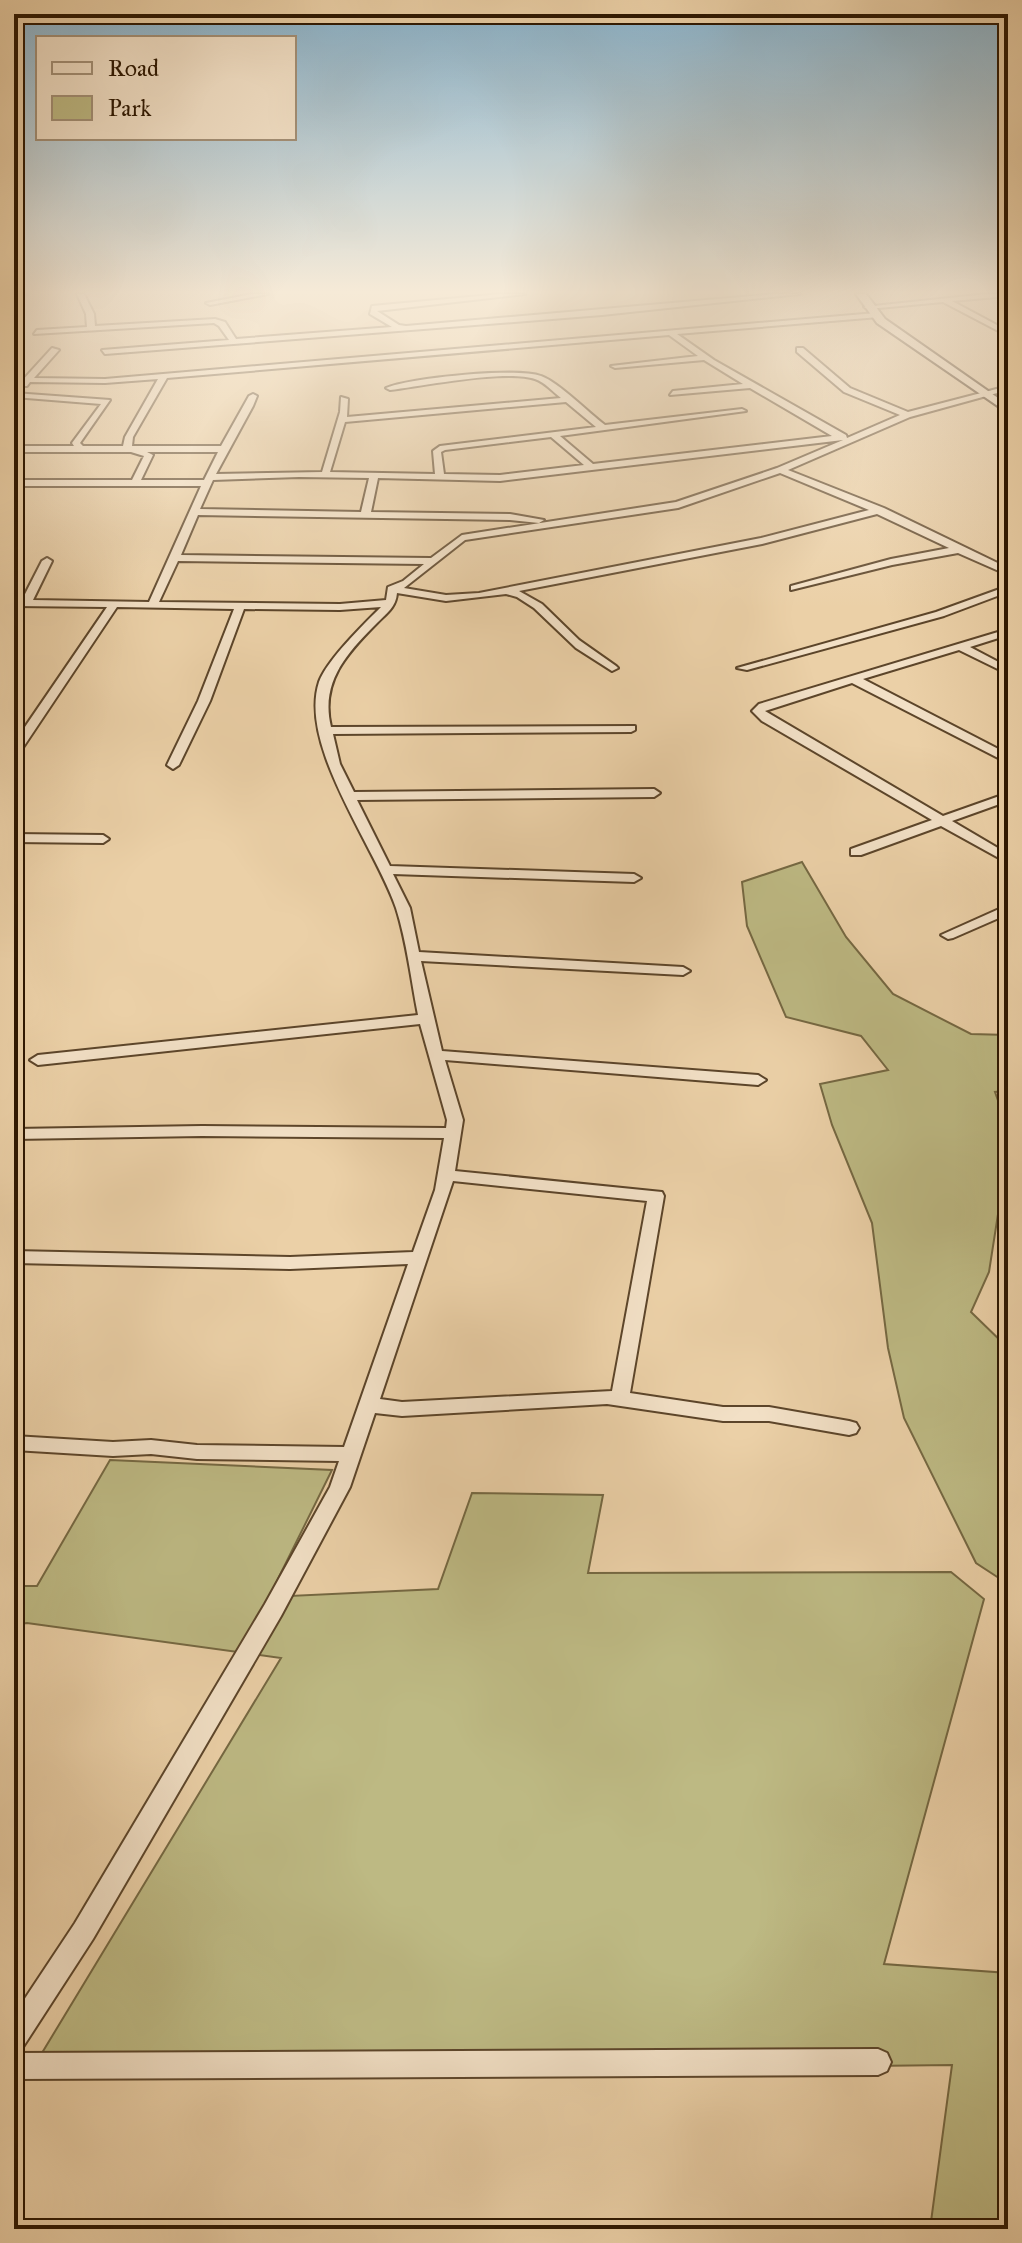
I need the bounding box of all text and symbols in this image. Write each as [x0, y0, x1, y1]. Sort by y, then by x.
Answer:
legend [36, 36, 296, 140]
text: Road [108, 53, 159, 83]
text: Park [108, 93, 152, 123]

